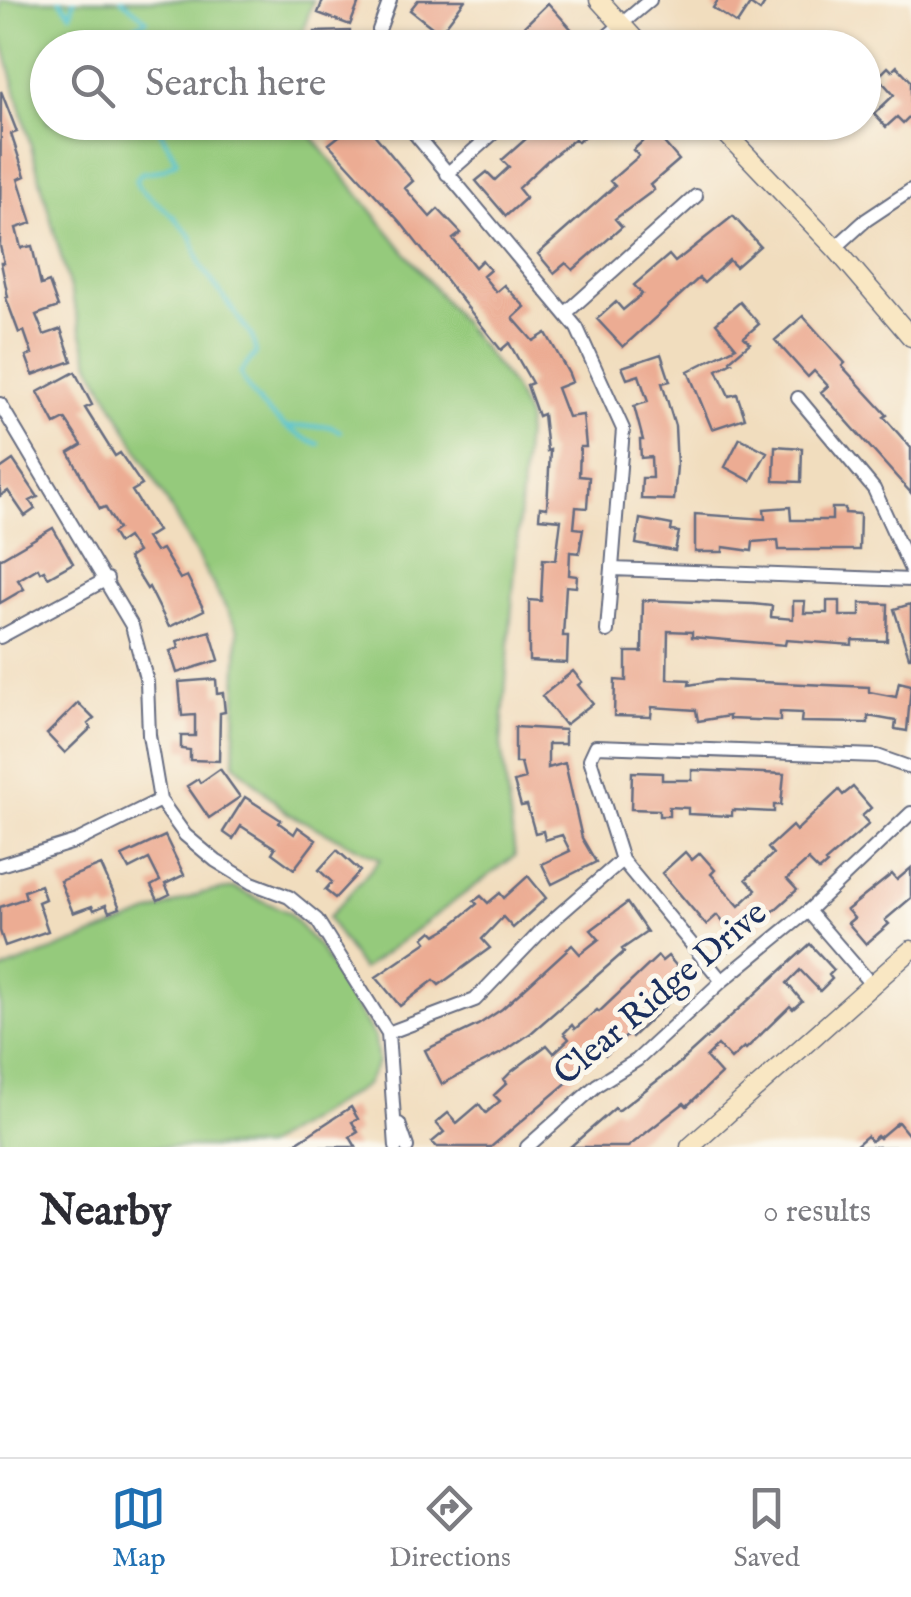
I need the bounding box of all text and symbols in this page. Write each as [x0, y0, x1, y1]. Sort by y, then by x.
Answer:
search box [30, 30, 881, 140]
icon: search [65, 58, 120, 113]
text: Search here [145, 61, 326, 109]
street label: Clear Ridge Drive [545, 892, 777, 1096]
text: Nearby [40, 1186, 171, 1239]
text: 0 results [763, 1192, 871, 1233]
tab: Map [111, 1481, 166, 1576]
tab: Directions [389, 1481, 511, 1576]
tab: Saved [733, 1481, 800, 1576]

